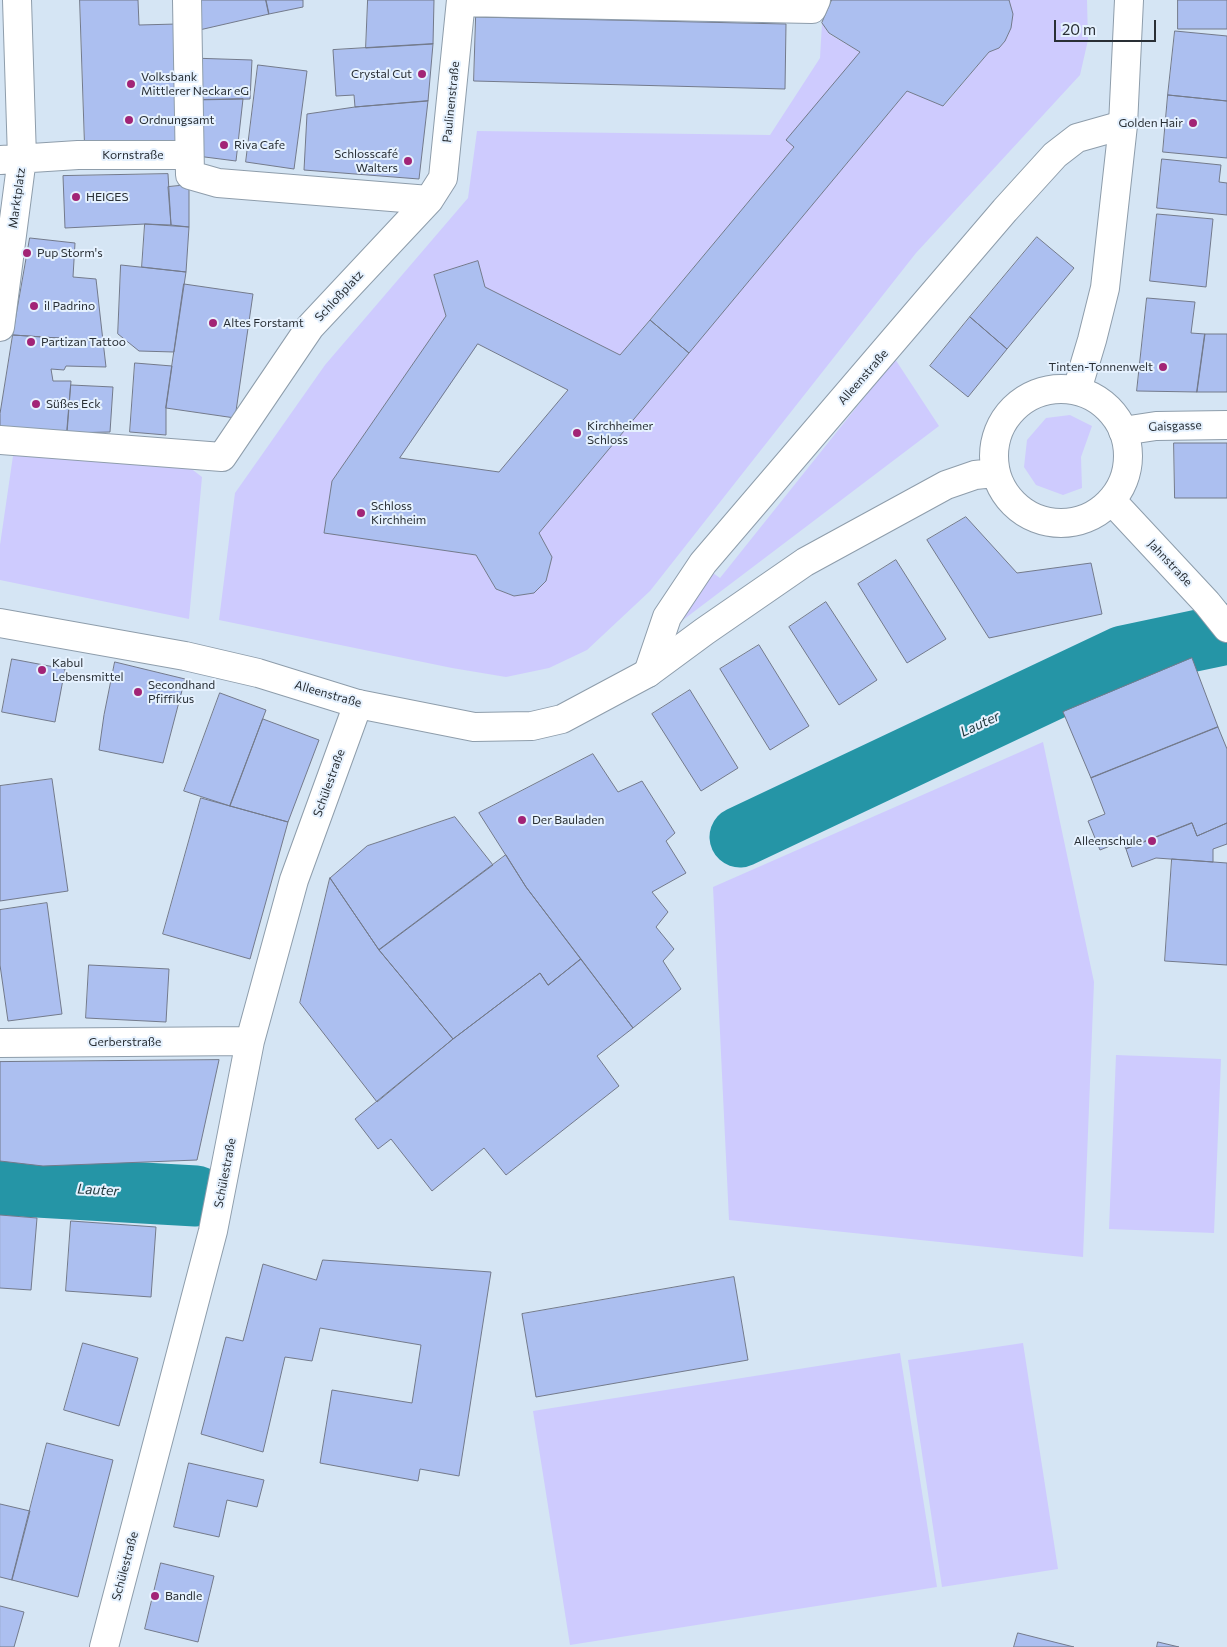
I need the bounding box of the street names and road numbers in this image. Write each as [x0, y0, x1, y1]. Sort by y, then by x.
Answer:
street label: Paulinenstraße [440, 61, 462, 143]
street label: Kornstraße [102, 148, 164, 162]
street label: Marktplatz [6, 167, 28, 229]
street label: Schloßplatz [312, 267, 366, 325]
street label: Alleenstraße [835, 346, 891, 408]
street label: Gaisgasse [1148, 418, 1202, 434]
street label: Jahnstraße [1145, 537, 1195, 589]
street label: Alleenstraße [293, 678, 363, 710]
street label: Schülestraße [310, 747, 348, 819]
street label: Gerberstraße [89, 1035, 161, 1049]
street label: Schülestraße [211, 1137, 239, 1209]
street label: Schülestraße [109, 1530, 141, 1602]

